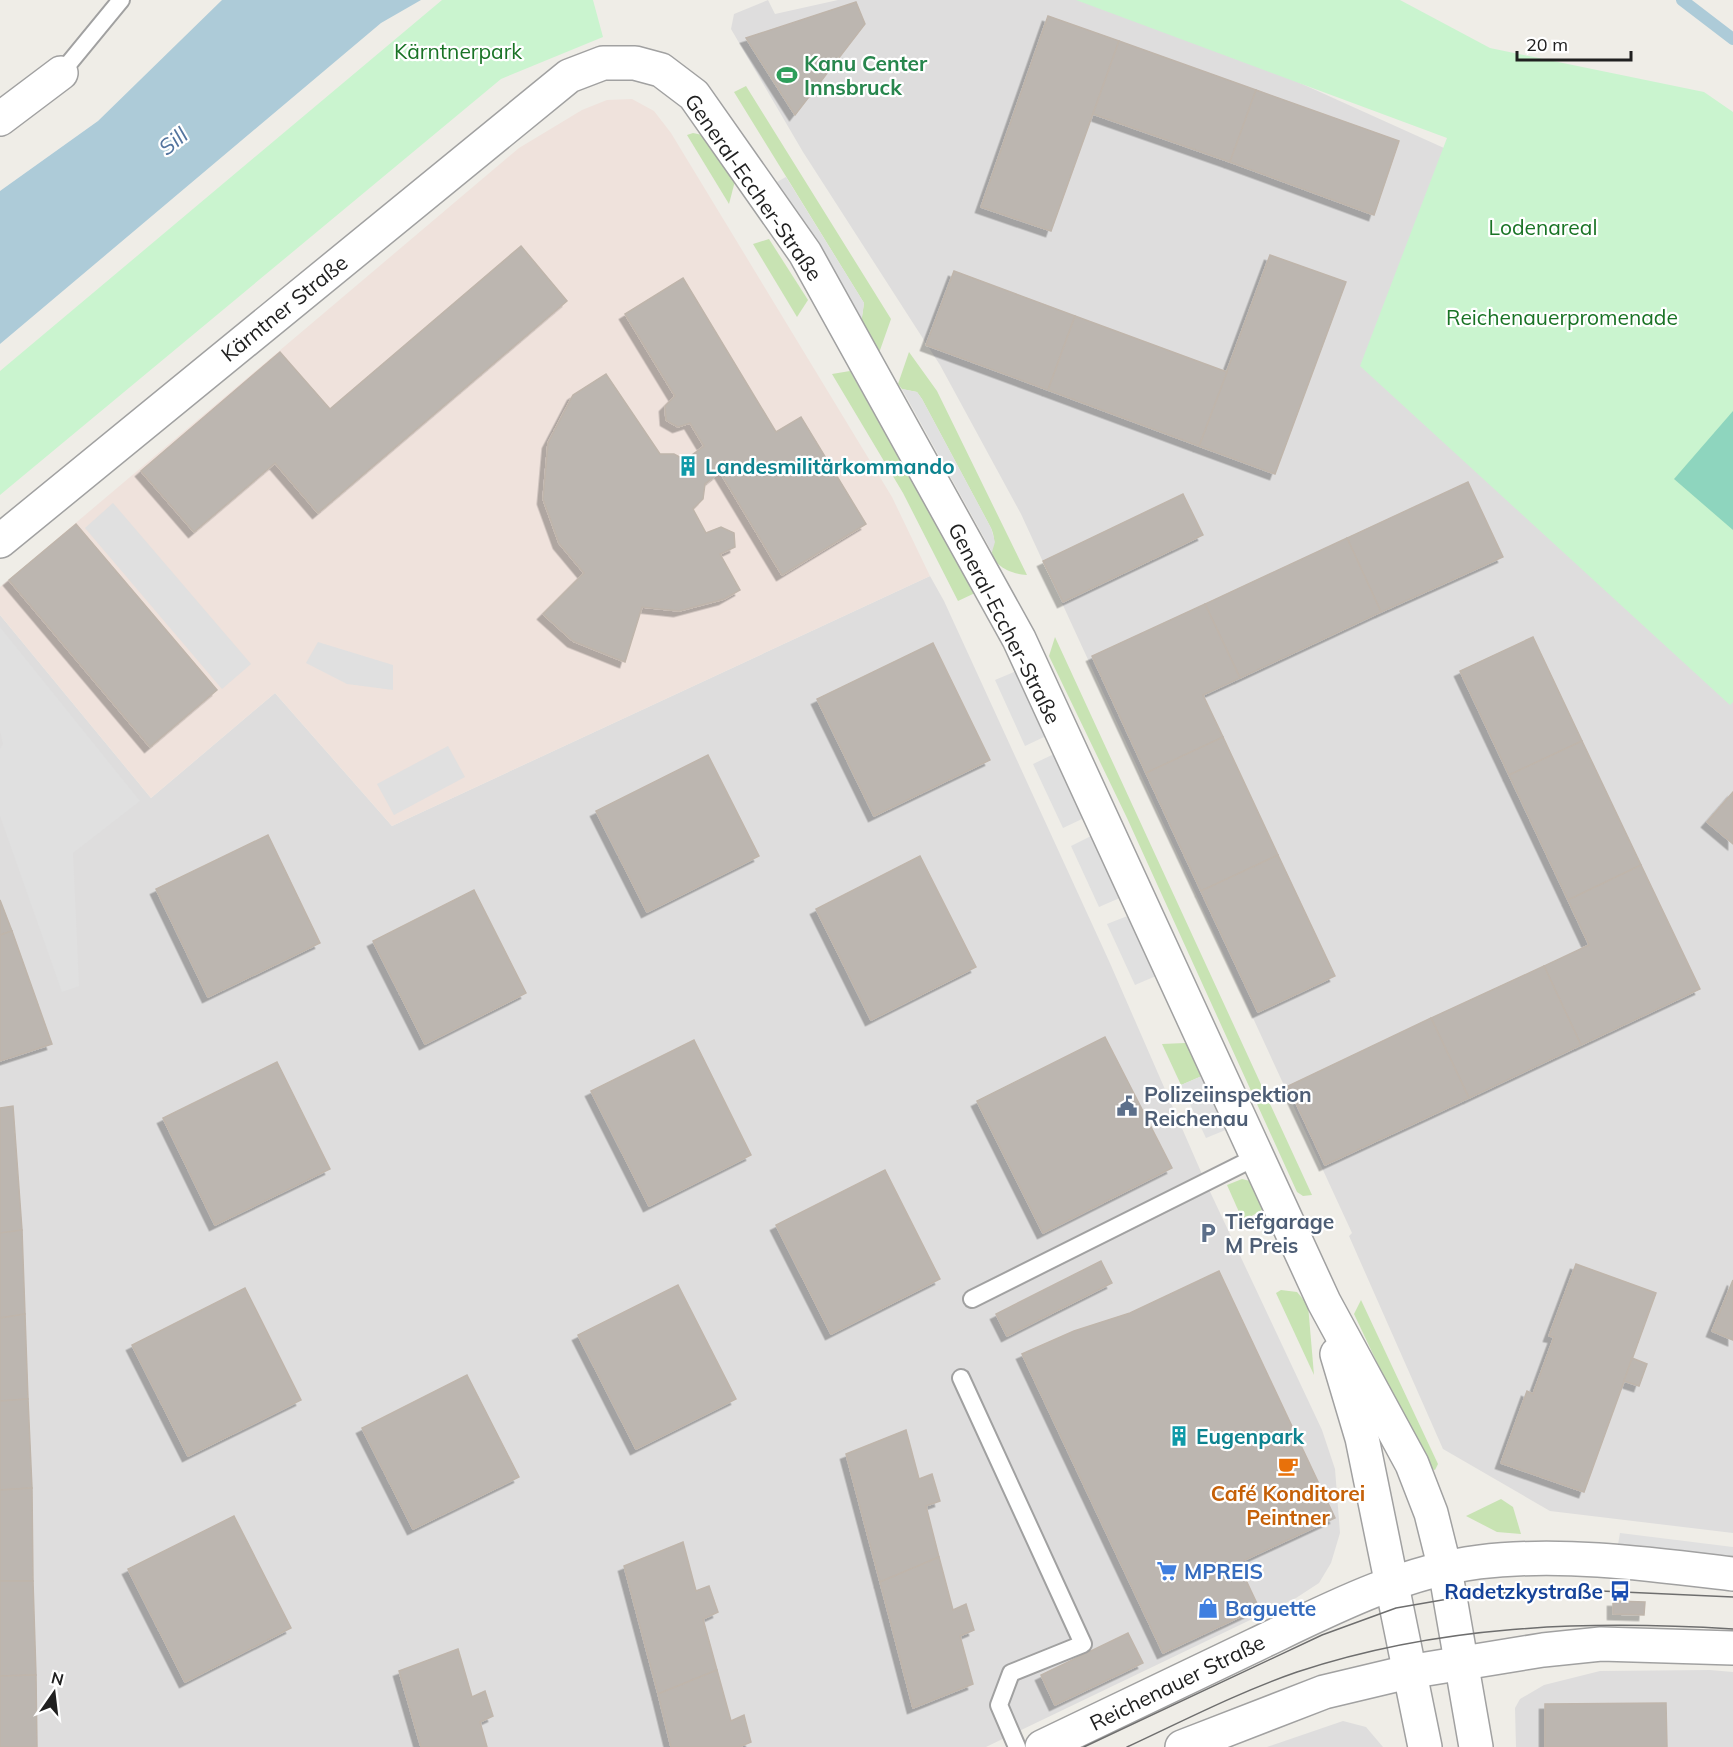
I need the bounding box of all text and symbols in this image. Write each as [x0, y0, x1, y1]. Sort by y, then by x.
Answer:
scale bar [1517, 24, 1631, 62]
text: 20 m [1526, 33, 1568, 56]
park label: Kärntnerpark [394, 38, 522, 64]
place label: Kanu Center Innsbruck [804, 50, 928, 100]
sports icon: Kanu Center Innsbruck [775, 63, 799, 87]
street label: General-Eccher-Straße [680, 89, 828, 285]
water label: Sill [153, 120, 194, 161]
park label: Lodenareal [1489, 214, 1597, 240]
street label: Kärntner Straße [215, 249, 353, 367]
park label: Reichenauerpromenade [1446, 304, 1678, 330]
place label: Landesmilitärkommando [705, 453, 955, 479]
building icon: Landesmilitärkommando [676, 454, 700, 478]
street label: General-Eccher-Straße [943, 518, 1067, 728]
place label: Polizeiinspektion Reichenau [1144, 1081, 1312, 1131]
public building icon: Polizeiinspektion Reichenau [1115, 1094, 1139, 1118]
place label: Tiefgarage M Preis [1225, 1208, 1334, 1258]
parking icon: Tiefgarage M Preis [1196, 1221, 1220, 1245]
place label: Eugenpark [1196, 1423, 1305, 1449]
building icon: Eugenpark [1167, 1424, 1191, 1448]
cafe icon: Café Konditorei Peintner [1276, 1454, 1300, 1478]
place label: Café Konditorei Peintner [1211, 1480, 1365, 1530]
place label: MPREIS [1184, 1558, 1263, 1584]
supermarket icon: MPREIS [1155, 1559, 1179, 1583]
place label: Radetzkystraße [1444, 1578, 1603, 1604]
bus stop icon: Radetzkystraße [1608, 1579, 1632, 1603]
place label: Baguette [1225, 1595, 1316, 1621]
shop icon: Baguette [1196, 1596, 1220, 1620]
street label: Reichenauer Straße [1085, 1628, 1269, 1736]
north arrow [24, 1663, 84, 1723]
text: N [49, 1667, 66, 1690]

